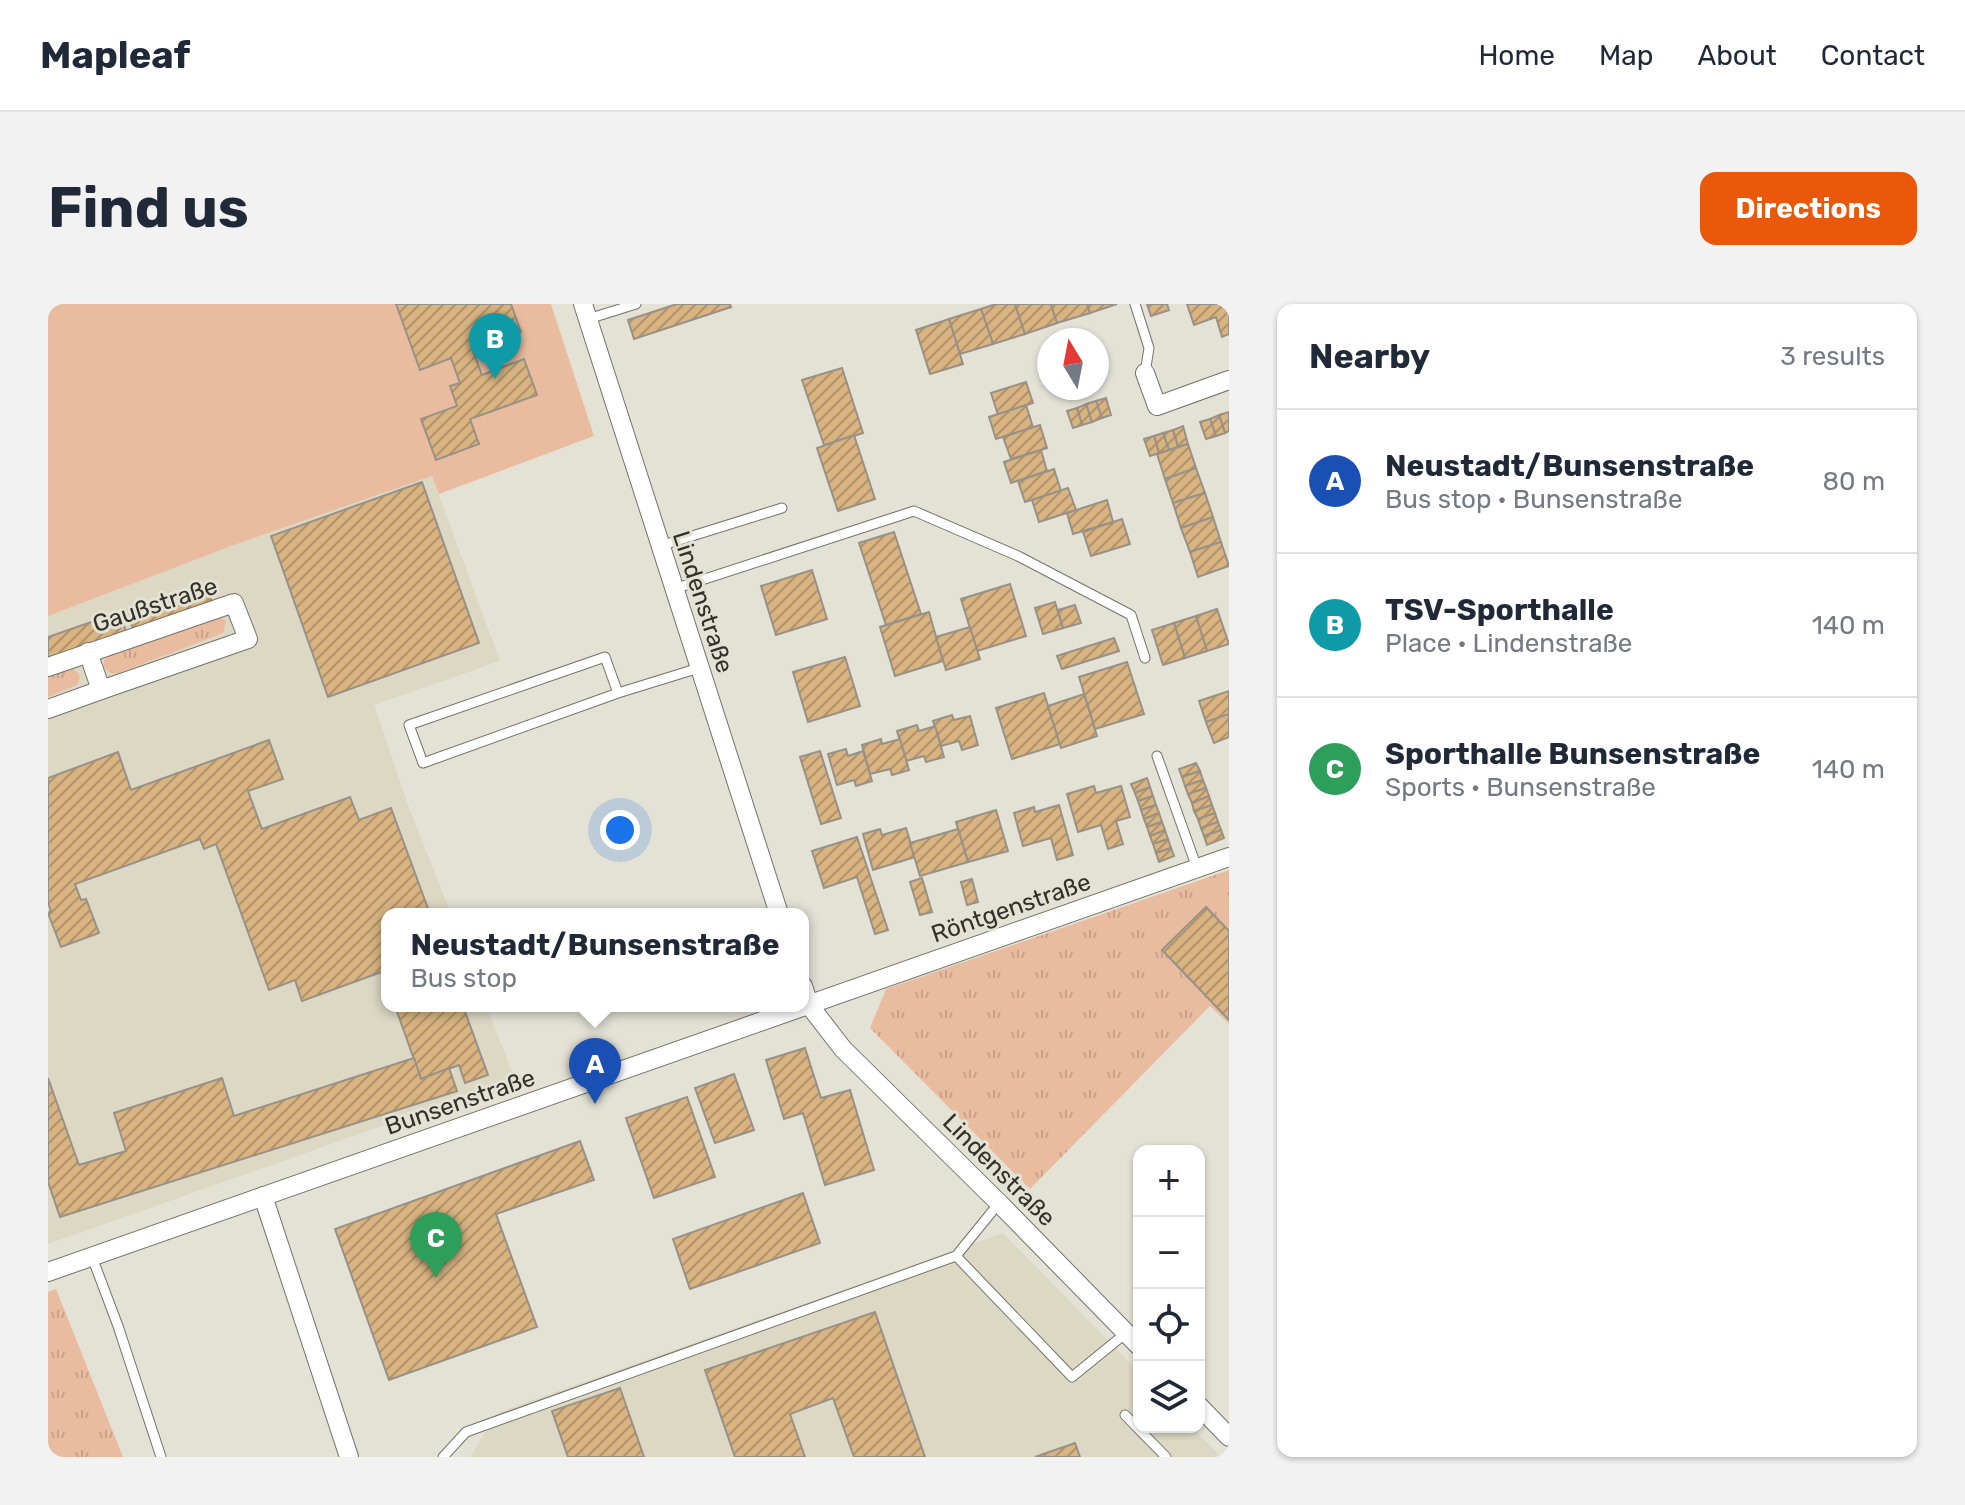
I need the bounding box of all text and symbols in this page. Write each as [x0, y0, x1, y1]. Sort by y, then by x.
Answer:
text: Mapleaf [40, 32, 190, 78]
text: Home [1478, 39, 1555, 72]
text: Map [1599, 39, 1653, 72]
text: About [1697, 39, 1777, 72]
text: Contact [1821, 39, 1925, 72]
button: Directions [1700, 172, 1917, 245]
text: Find us [48, 175, 249, 241]
pin: B [469, 313, 521, 379]
north arrow [1037, 328, 1109, 400]
text: Nearby [1309, 336, 1430, 377]
text: 3 results [1780, 341, 1885, 372]
text: Neustadt/Bunsenstraße [1385, 448, 1754, 484]
text: A [1326, 466, 1344, 497]
text: 80 m [1822, 466, 1885, 497]
text: Bus stop · Bunsenstraße [1385, 484, 1682, 515]
street label: Lindenstraße [667, 528, 739, 676]
street label: Gaußstraße [89, 572, 221, 638]
text: TSV-Sporthalle [1385, 592, 1614, 628]
text: B [1326, 610, 1344, 641]
text: 140 m [1812, 610, 1885, 641]
text: Place · Lindenstraße [1385, 628, 1632, 659]
text: Sporthalle Bunsenstraße [1385, 736, 1760, 772]
text: C [1326, 754, 1344, 785]
text: 140 m [1812, 754, 1885, 785]
text: Sports · Bunsenstraße [1385, 772, 1656, 803]
your location [600, 810, 640, 850]
street label: Röntgenstraße [928, 868, 1094, 948]
popup [381, 908, 809, 1012]
text: Neustadt/Bunsenstraße [410, 927, 780, 963]
text: Bus stop [410, 963, 517, 994]
pin: A [569, 1038, 621, 1104]
street label: Bunsenstraße [381, 1063, 539, 1141]
street label: Lindenstraße [937, 1108, 1061, 1232]
map controls [1133, 1145, 1205, 1433]
button: + [1133, 1145, 1205, 1217]
pin: C [410, 1212, 462, 1278]
button: − [1133, 1217, 1205, 1289]
button: locate [1133, 1289, 1205, 1361]
button: layers [1133, 1361, 1205, 1433]

